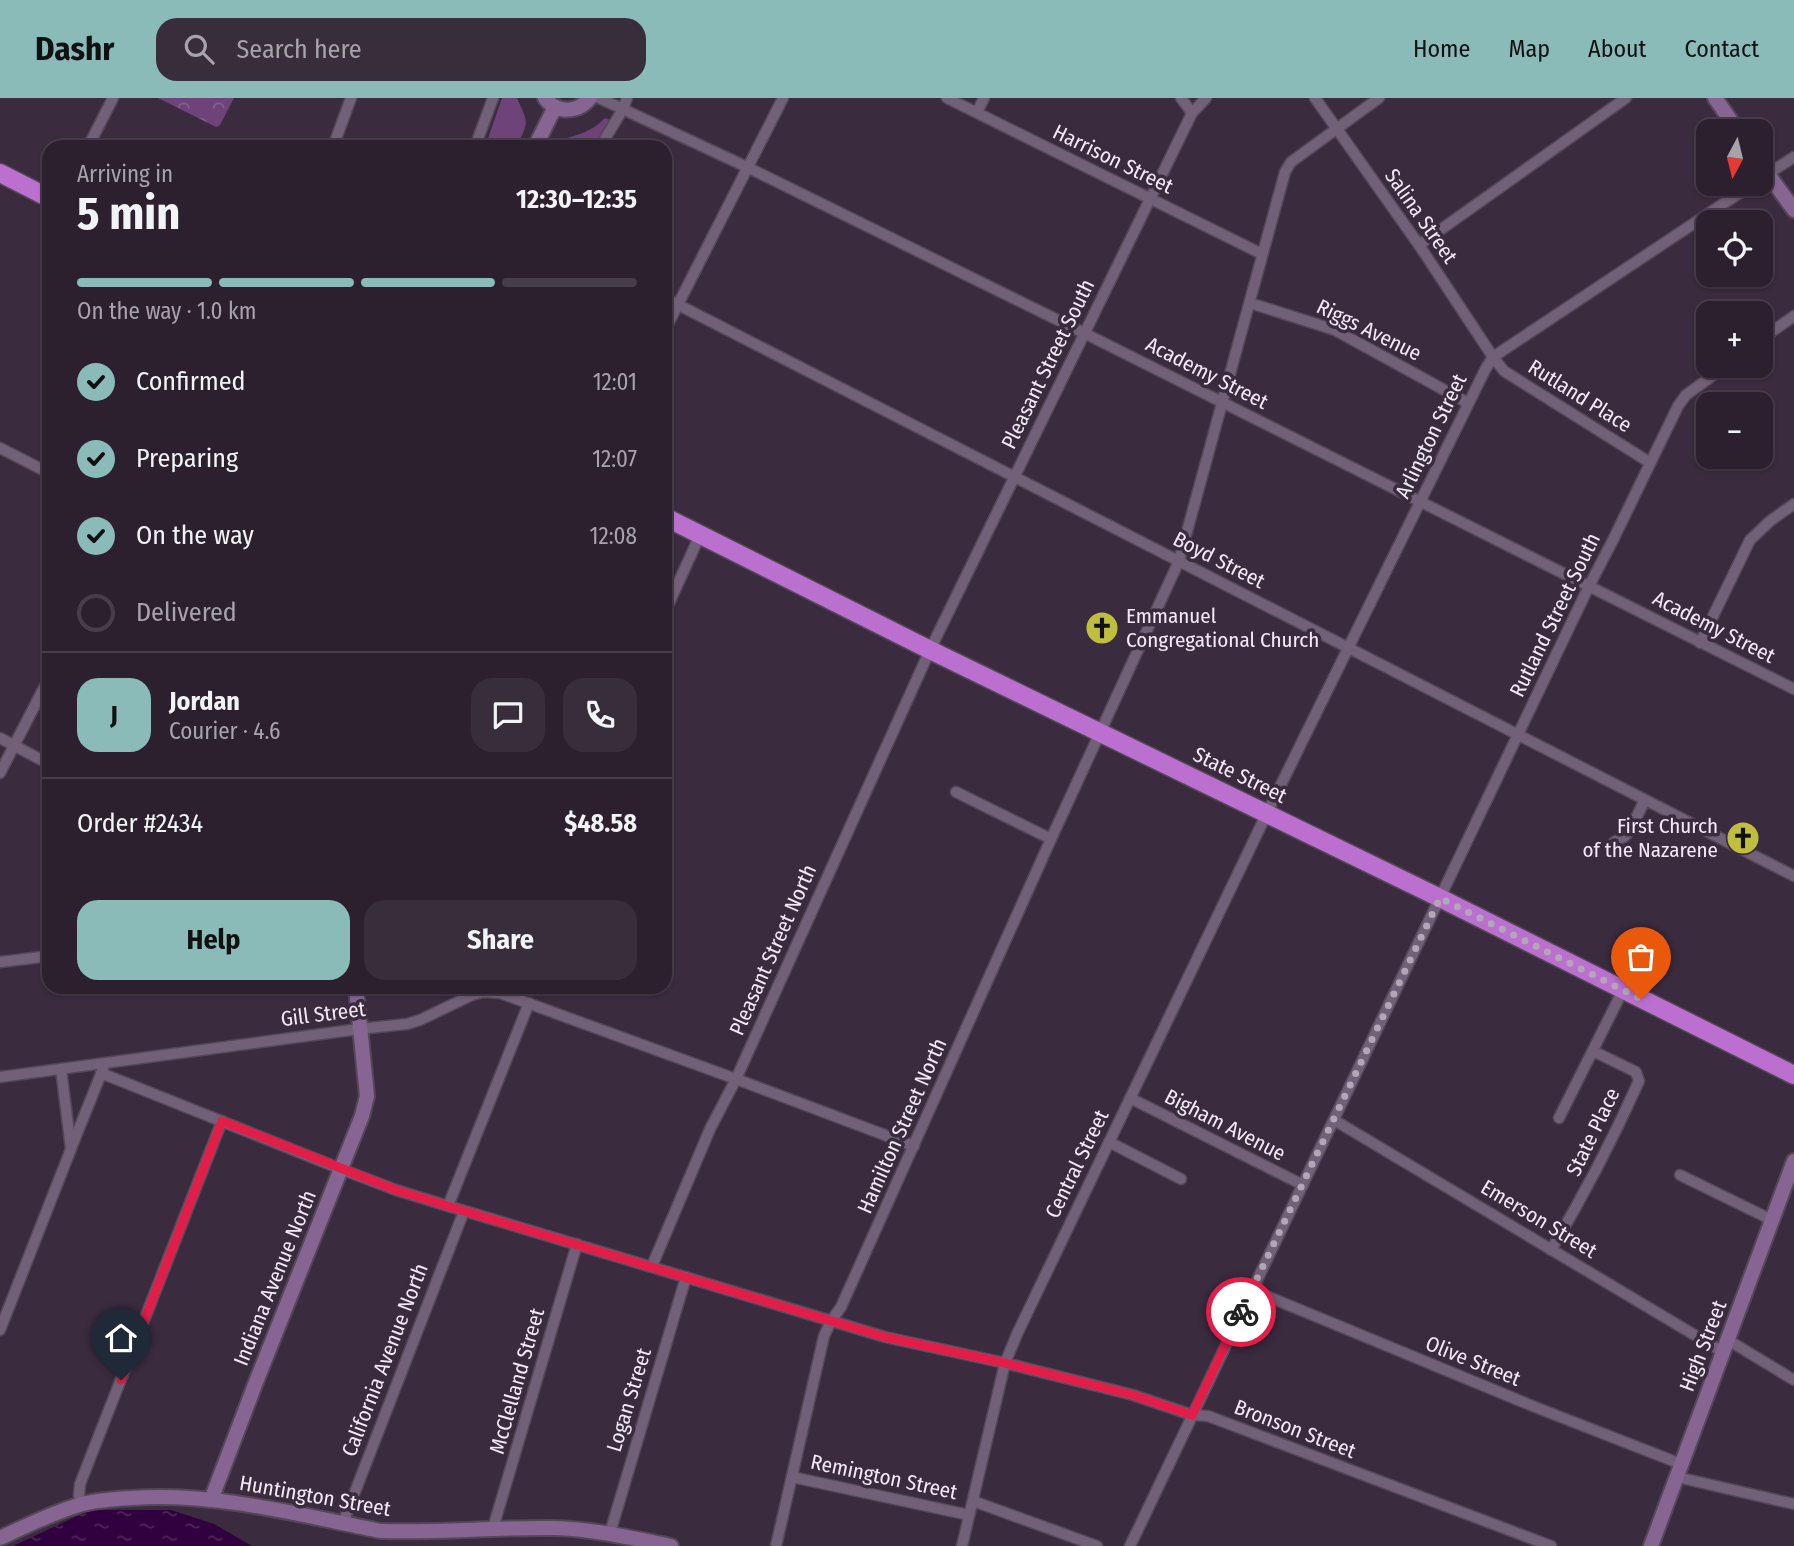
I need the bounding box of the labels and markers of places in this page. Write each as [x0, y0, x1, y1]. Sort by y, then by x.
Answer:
place label: Emmanuel Congregational Church [1126, 603, 1319, 653]
church icon: Emmanuel Congregational Church [1083, 609, 1121, 647]
place label: First Church of the Nazarene [1582, 813, 1718, 863]
church icon: First Church of the Nazarene [1724, 819, 1762, 857]
pin [1611, 927, 1671, 999]
pin [91, 1308, 151, 1380]

